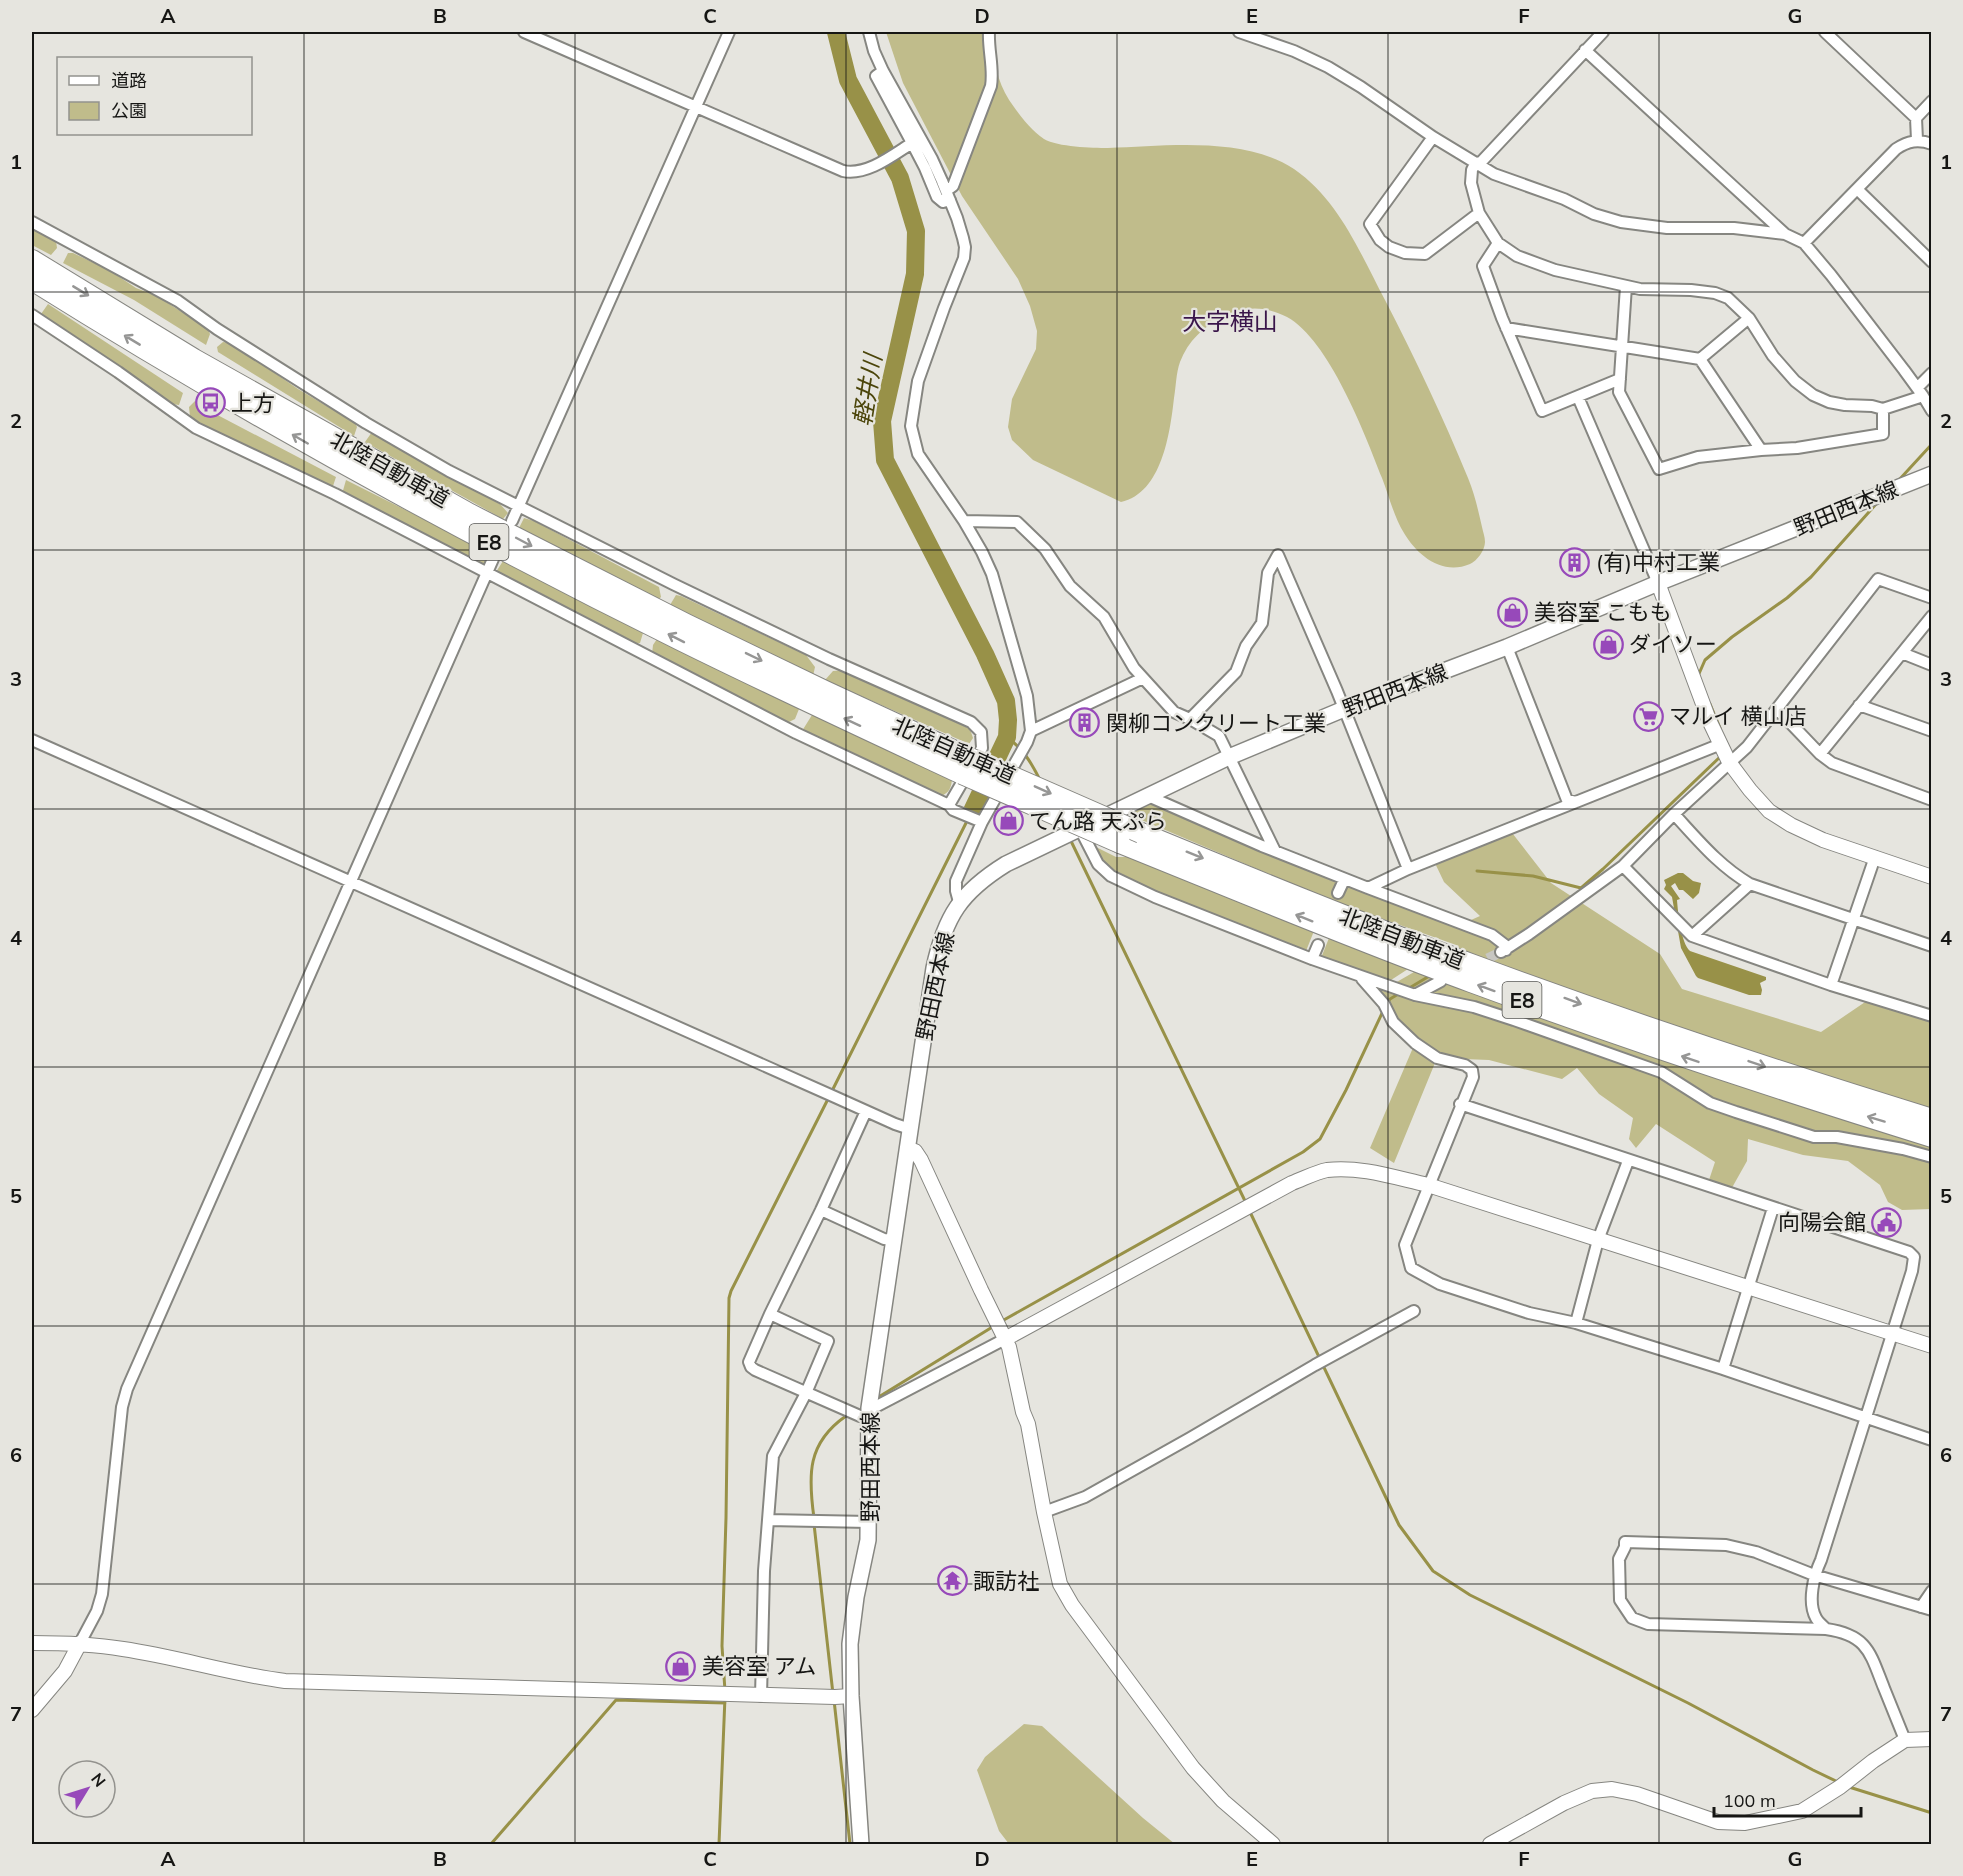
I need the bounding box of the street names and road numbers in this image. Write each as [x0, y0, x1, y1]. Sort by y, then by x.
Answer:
street label: 北陸自動車道 [325, 425, 455, 513]
street label: 野田西本線 [1790, 474, 1902, 542]
road number: E8 [470, 524, 508, 560]
street label: 野田西本線 [1339, 657, 1451, 723]
street label: 北陸自動車道 [888, 710, 1020, 790]
street label: 北陸自動車道 [1335, 901, 1469, 975]
street label: 野田西本線 [910, 929, 960, 1043]
road number: E8 [1502, 982, 1541, 1018]
street label: 野田西本線 [856, 1412, 884, 1522]

